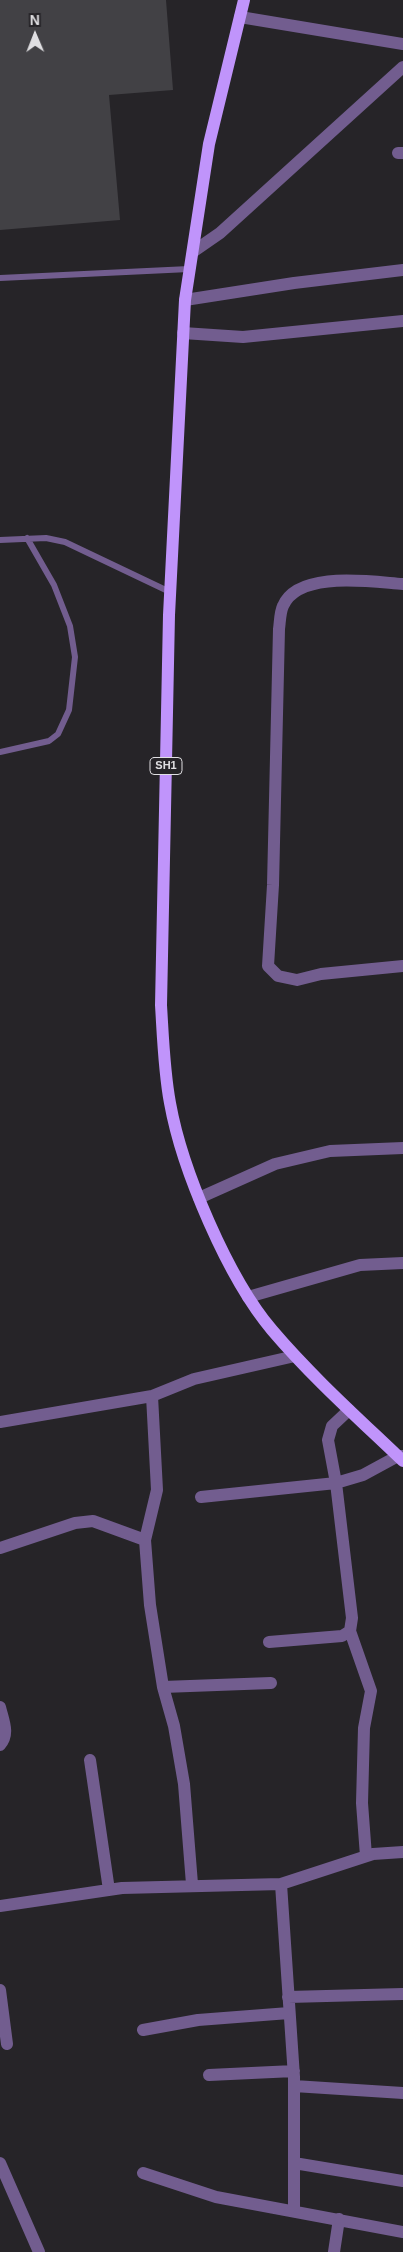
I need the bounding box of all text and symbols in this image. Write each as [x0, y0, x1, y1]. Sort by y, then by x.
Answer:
north arrow [10, 10, 60, 60]
text: N [30, 12, 40, 28]
road number: SH1 [150, 758, 182, 774]

